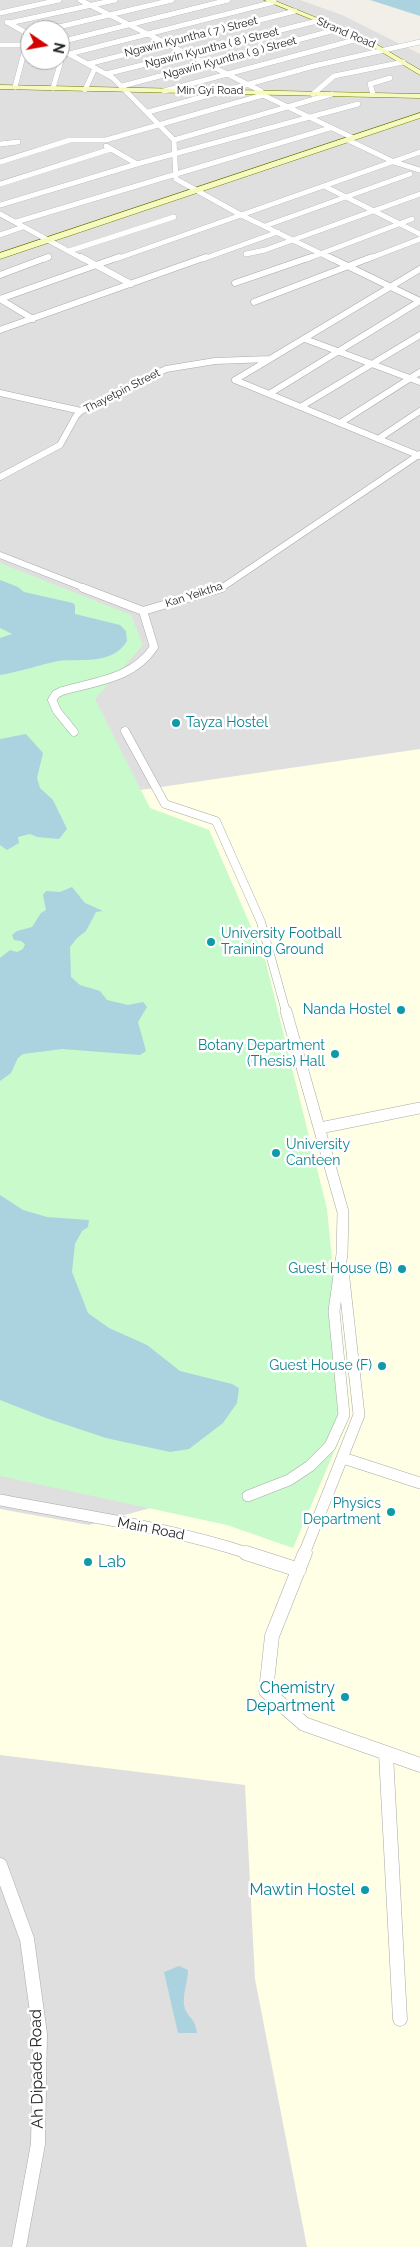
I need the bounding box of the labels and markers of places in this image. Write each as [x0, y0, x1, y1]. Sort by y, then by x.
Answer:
place label: Tayza Hostel [186, 715, 268, 731]
marker: Tayza Hostel [170, 717, 182, 729]
place label: University Football Training Ground [221, 926, 342, 959]
marker: University Football Training Ground [205, 936, 217, 948]
place label: Nanda Hostel [303, 1002, 391, 1018]
marker: Nanda Hostel [395, 1004, 407, 1016]
place label: Botany Department (Thesis) Hall [198, 1038, 325, 1070]
marker: Botany Department (Thesis) Hall [329, 1048, 341, 1060]
place label: University Canteen [286, 1137, 350, 1170]
marker: University Canteen [270, 1147, 282, 1159]
place label: Guest House (B) [288, 1261, 392, 1277]
marker: Guest House (B) [396, 1263, 408, 1275]
place label: Guest House (F) [269, 1358, 372, 1374]
marker: Guest House (F) [376, 1360, 388, 1372]
place label: Physics Department [303, 1496, 381, 1528]
marker: Physics Department [385, 1506, 397, 1518]
place label: Lab [98, 1552, 126, 1572]
marker: Lab [82, 1556, 94, 1568]
place label: Chemistry Department [246, 1678, 335, 1716]
marker: Chemistry Department [339, 1691, 351, 1703]
place label: Mawtin Hostel [249, 1880, 355, 1900]
marker: Mawtin Hostel [359, 1884, 371, 1896]

